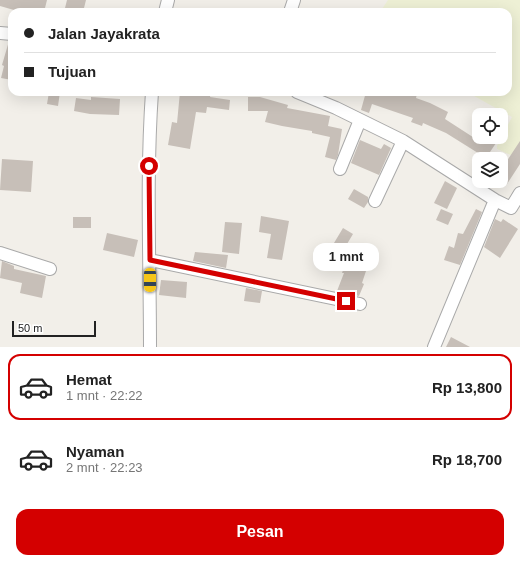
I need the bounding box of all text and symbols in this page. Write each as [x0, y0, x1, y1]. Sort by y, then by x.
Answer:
text: Jalan Jayakrata [48, 25, 160, 42]
text: Tujuan [48, 63, 96, 80]
map controls [472, 108, 508, 188]
button: locate [472, 108, 508, 144]
button: layers [472, 152, 508, 188]
route start [140, 157, 158, 175]
callout: 1 mnt [313, 243, 379, 271]
text: 1 mnt [329, 249, 363, 264]
car [144, 268, 156, 292]
route end [337, 292, 355, 310]
scale bar [12, 319, 96, 338]
text: 50 m [18, 322, 42, 334]
icon: car [18, 369, 54, 405]
text: Hemat [66, 371, 112, 388]
text: Rp 13,800 [432, 379, 502, 396]
text: 1 mnt · 22:22 [66, 388, 143, 403]
icon: car [18, 441, 54, 477]
text: Nyaman [66, 443, 124, 460]
text: Rp 18,700 [432, 451, 502, 468]
text: 2 mnt · 22:23 [66, 460, 143, 475]
button: Pesan [16, 509, 504, 555]

